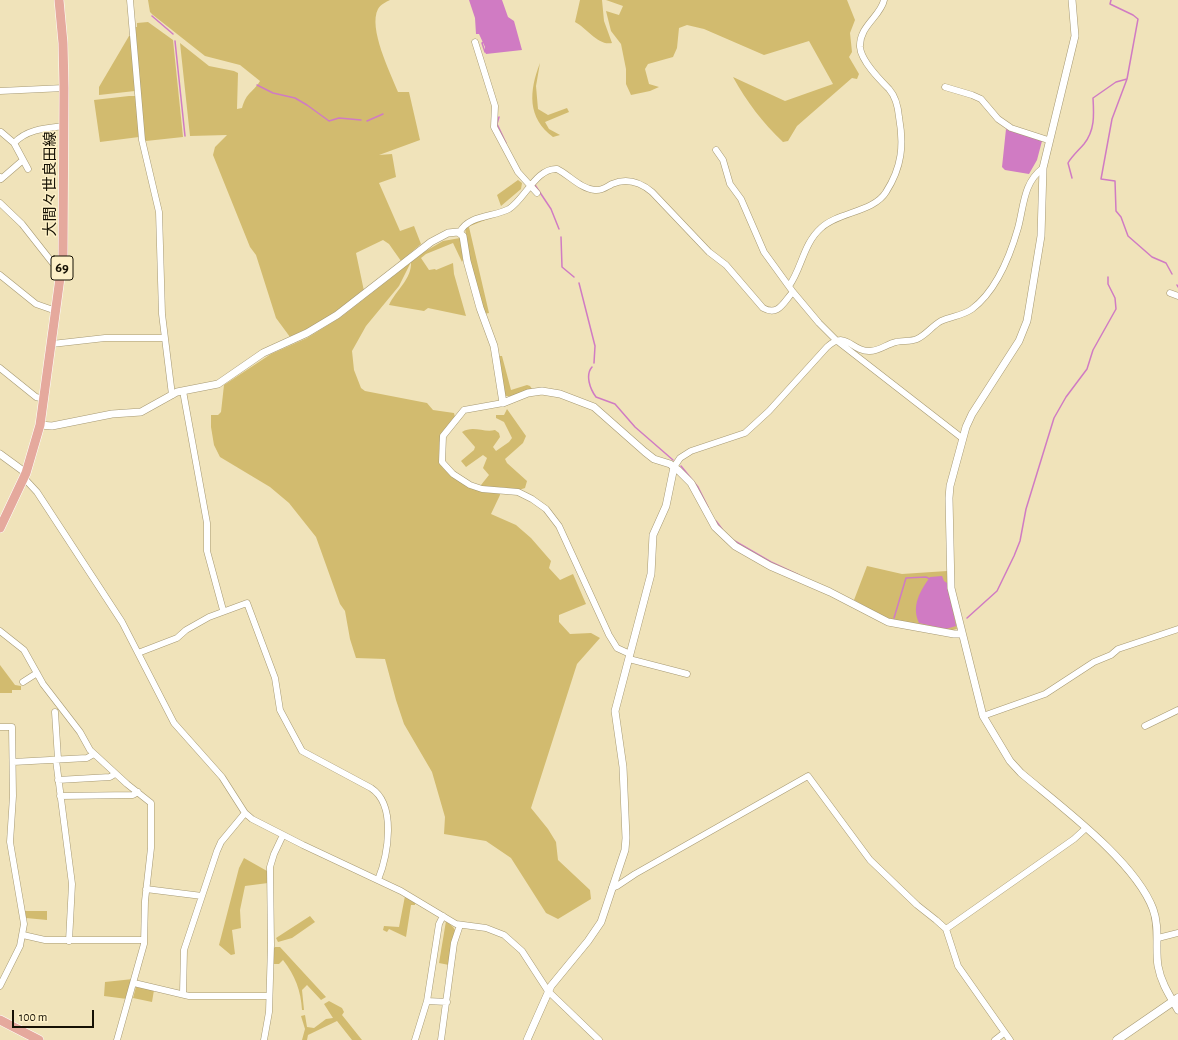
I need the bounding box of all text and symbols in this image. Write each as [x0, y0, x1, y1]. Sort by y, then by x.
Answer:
street label: 大間々世良田線 [41, 132, 59, 236]
road number: 69 [51, 256, 73, 280]
scale bar [14, 1002, 96, 1028]
text: 100 m [19, 1011, 47, 1023]

